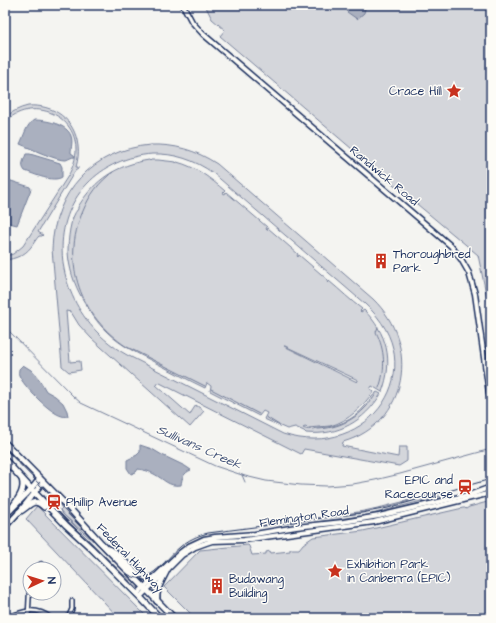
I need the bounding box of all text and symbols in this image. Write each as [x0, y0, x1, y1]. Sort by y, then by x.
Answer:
place icon: Crace Hill [445, 82, 463, 100]
place label: Crace Hill [389, 83, 442, 100]
street label: Randwick Road [346, 142, 422, 210]
place label: Thoroughbred Park [393, 246, 471, 277]
building icon: Thoroughbred Park [372, 252, 390, 270]
water label: Sullivans Creek [154, 420, 245, 474]
place label: EPIC and Racecourse [385, 472, 454, 503]
station icon: EPIC and Racecourse [456, 478, 474, 496]
station icon: Phillip Avenue [45, 493, 63, 511]
place label: Phillip Avenue [66, 494, 138, 511]
street label: Flemington Road [258, 502, 350, 533]
street label: Federal Highway [92, 520, 168, 597]
place label: Exhibition Park in Canberra (EPIC) [347, 556, 450, 587]
north arrow [22, 561, 62, 601]
place icon: Exhibition Park in Canberra (EPIC) [326, 562, 344, 580]
place label: Budawang Building [229, 571, 284, 603]
text: N [44, 576, 59, 584]
building icon: Budawang Building [208, 577, 226, 595]

